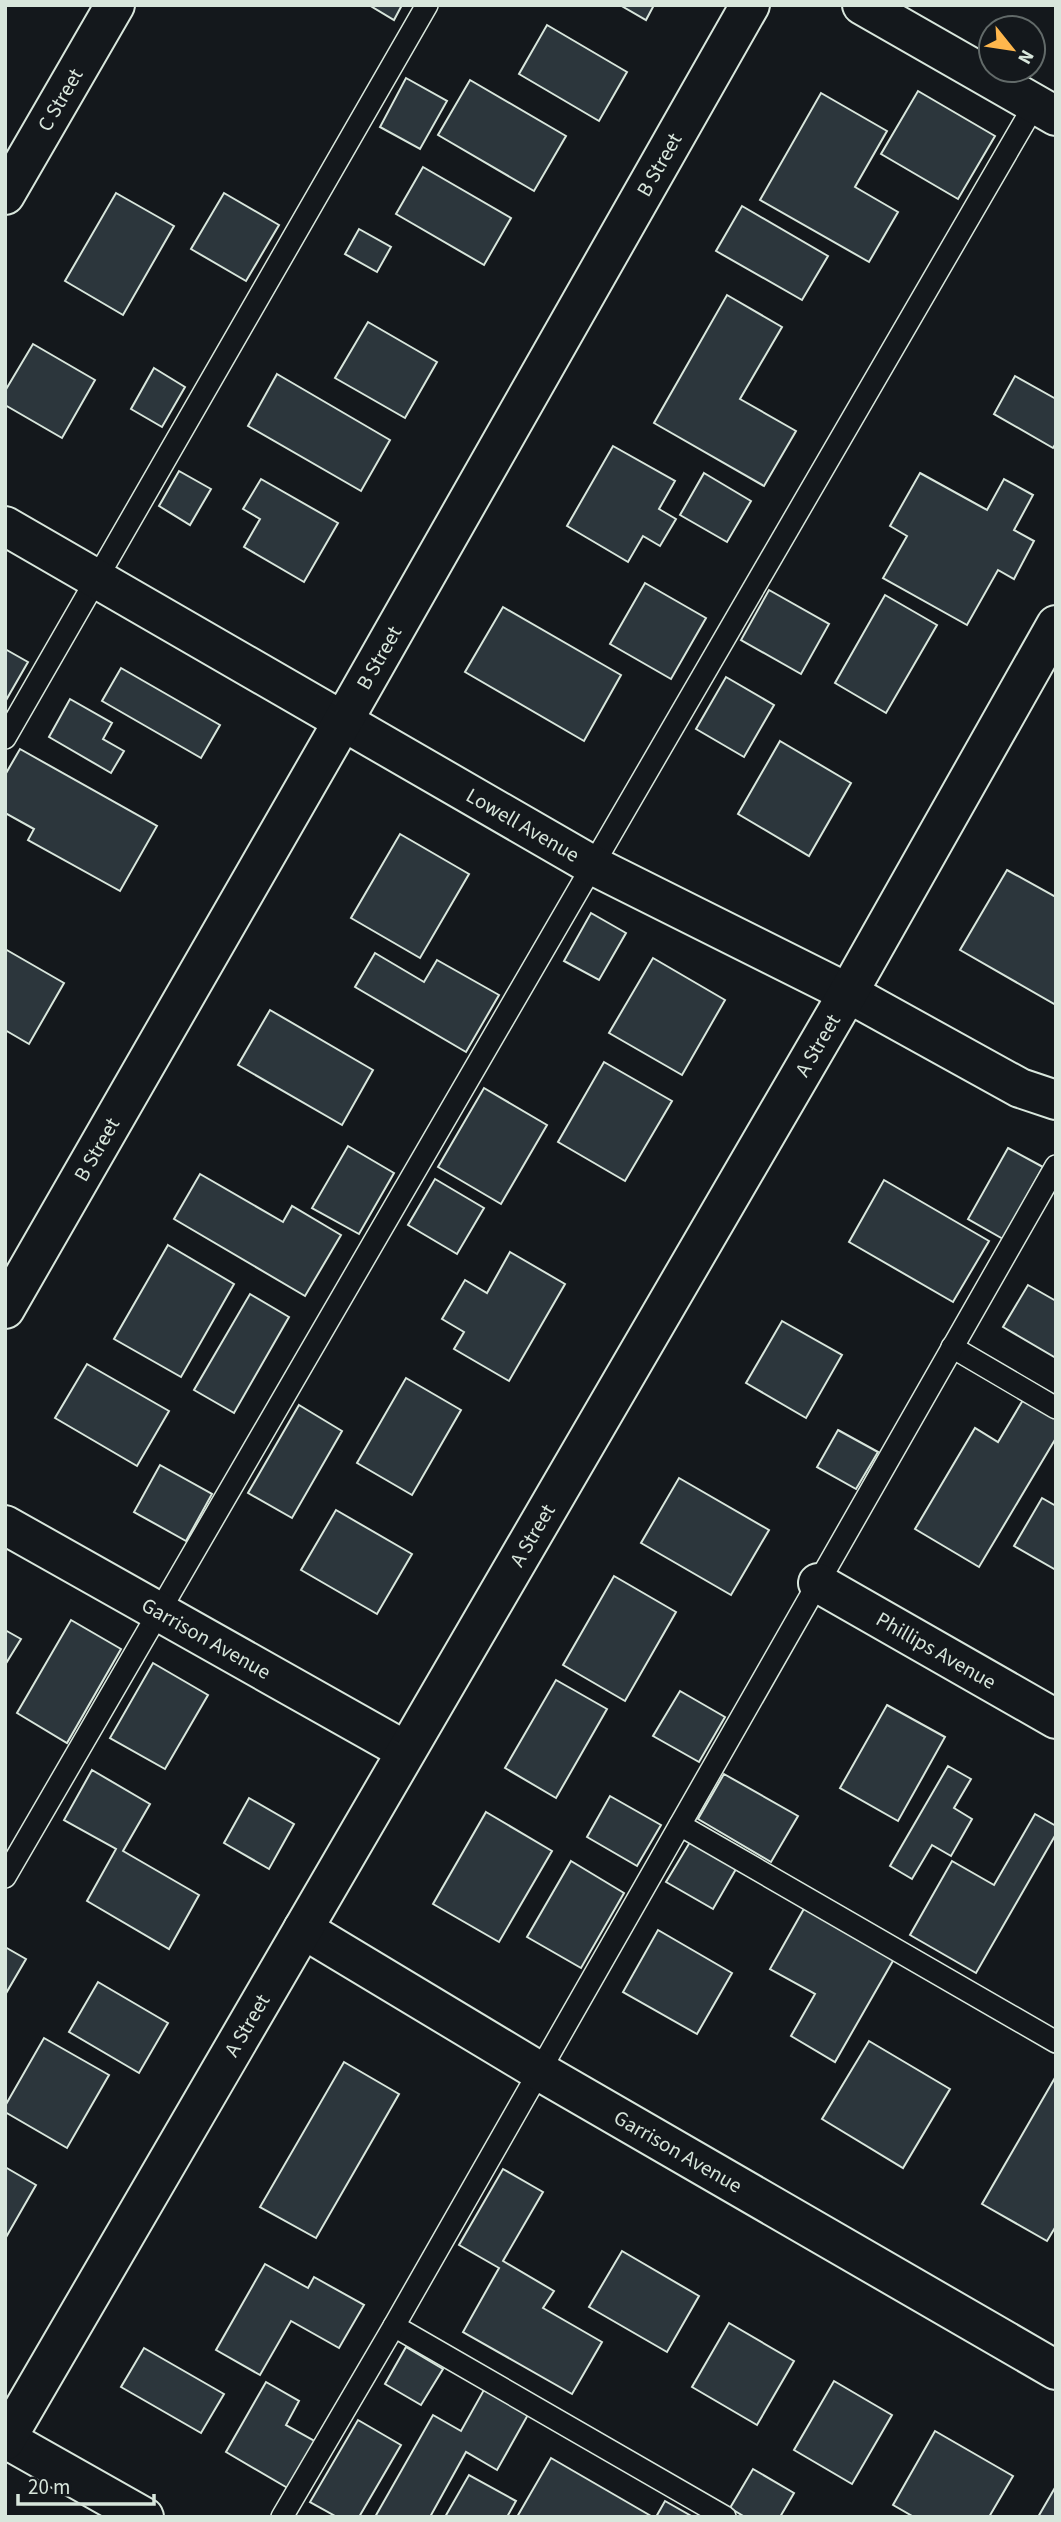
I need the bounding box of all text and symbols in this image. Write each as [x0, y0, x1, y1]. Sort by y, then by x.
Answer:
north arrow [977, 14, 1047, 84]
text: N [1011, 45, 1040, 69]
street label: C Street [30, 62, 90, 137]
street label: B Street [629, 127, 689, 202]
street label: B Street [349, 620, 409, 695]
street label: Lowell Avenue [461, 780, 585, 870]
street label: A Street [787, 1008, 848, 1082]
street label: B Street [66, 1112, 127, 1187]
street label: A Street [502, 1498, 562, 1572]
street label: Garrison Avenue [136, 1590, 276, 1687]
street label: Phillips Avenue [871, 1604, 1002, 1697]
street label: A Street [217, 1988, 277, 2062]
street label: Garrison Avenue [608, 2102, 748, 2200]
scale bar [18, 2462, 154, 2506]
text: 20 m [28, 2472, 70, 2502]

